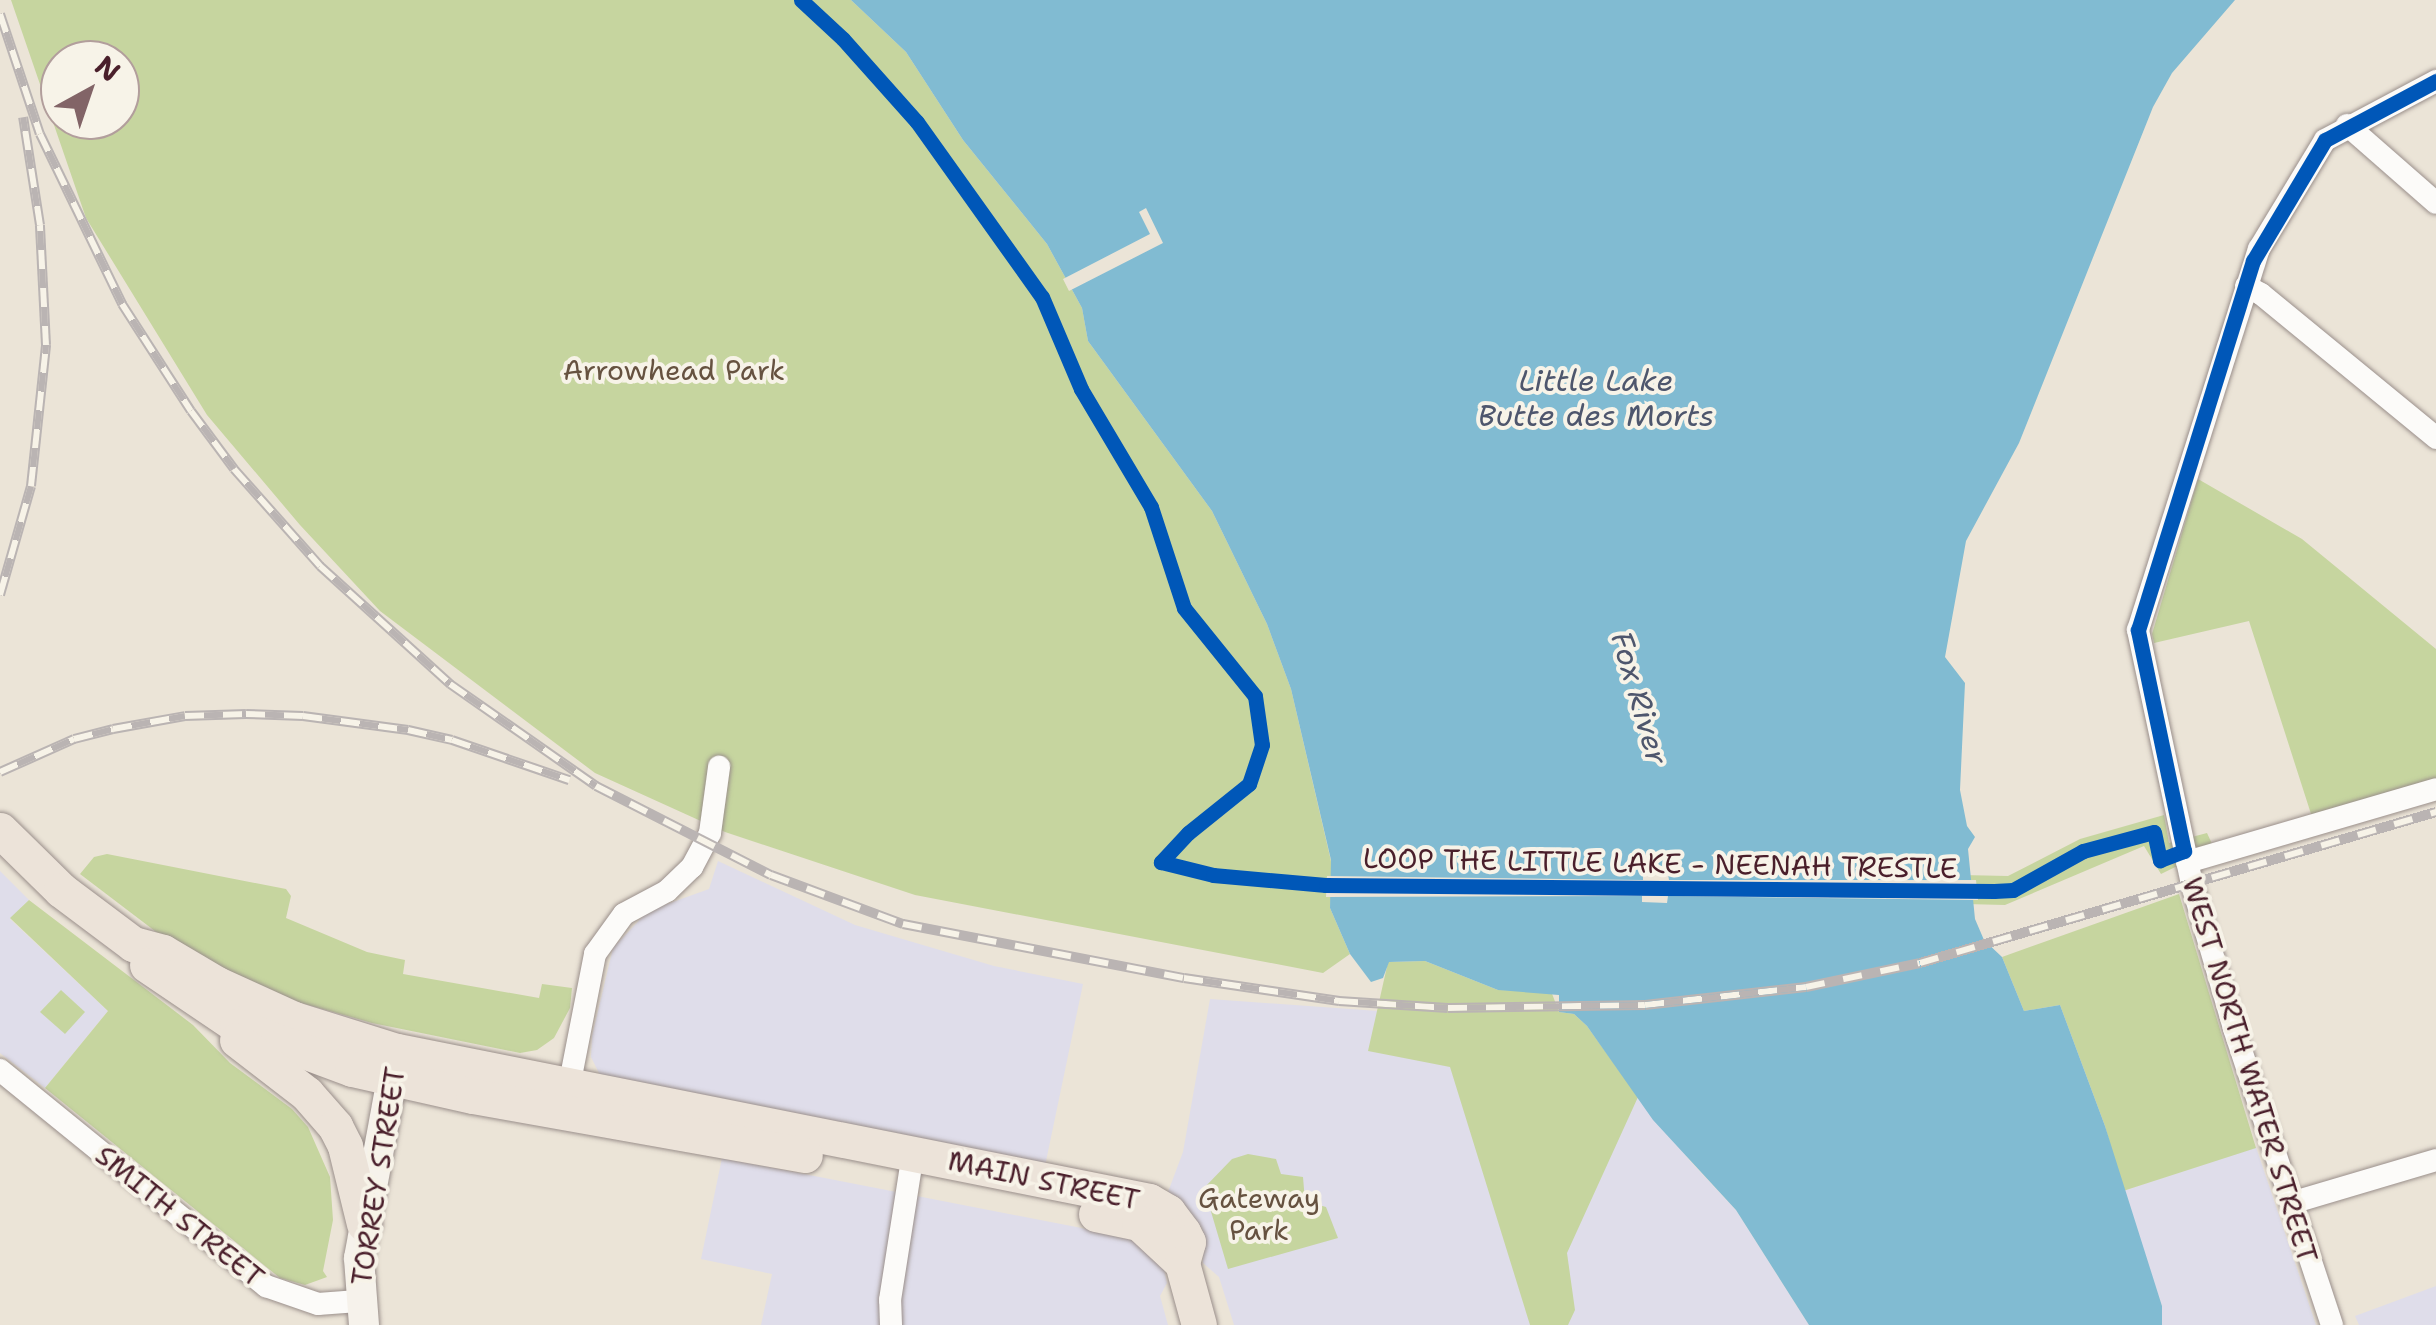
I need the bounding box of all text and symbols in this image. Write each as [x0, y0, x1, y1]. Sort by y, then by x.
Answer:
north arrow [40, 40, 140, 140]
text: N [87, 47, 129, 90]
park label: Arrowhead Park [563, 353, 785, 387]
water label: Little Lake Butte des Morts [1478, 363, 1714, 434]
water label: Fox River [1603, 627, 1675, 769]
street label: LOOP THE LITTLE LAKE - NEENAH TRESTLE [1363, 841, 1957, 885]
street label: WEST NORTH WATER STREET [2175, 873, 2325, 1267]
street label: TORREY STREET [344, 1064, 412, 1288]
street label: SMITH STREET [89, 1138, 271, 1294]
street label: MAIN STREET [945, 1143, 1143, 1217]
park label: Gateway Park [1198, 1181, 1320, 1247]

